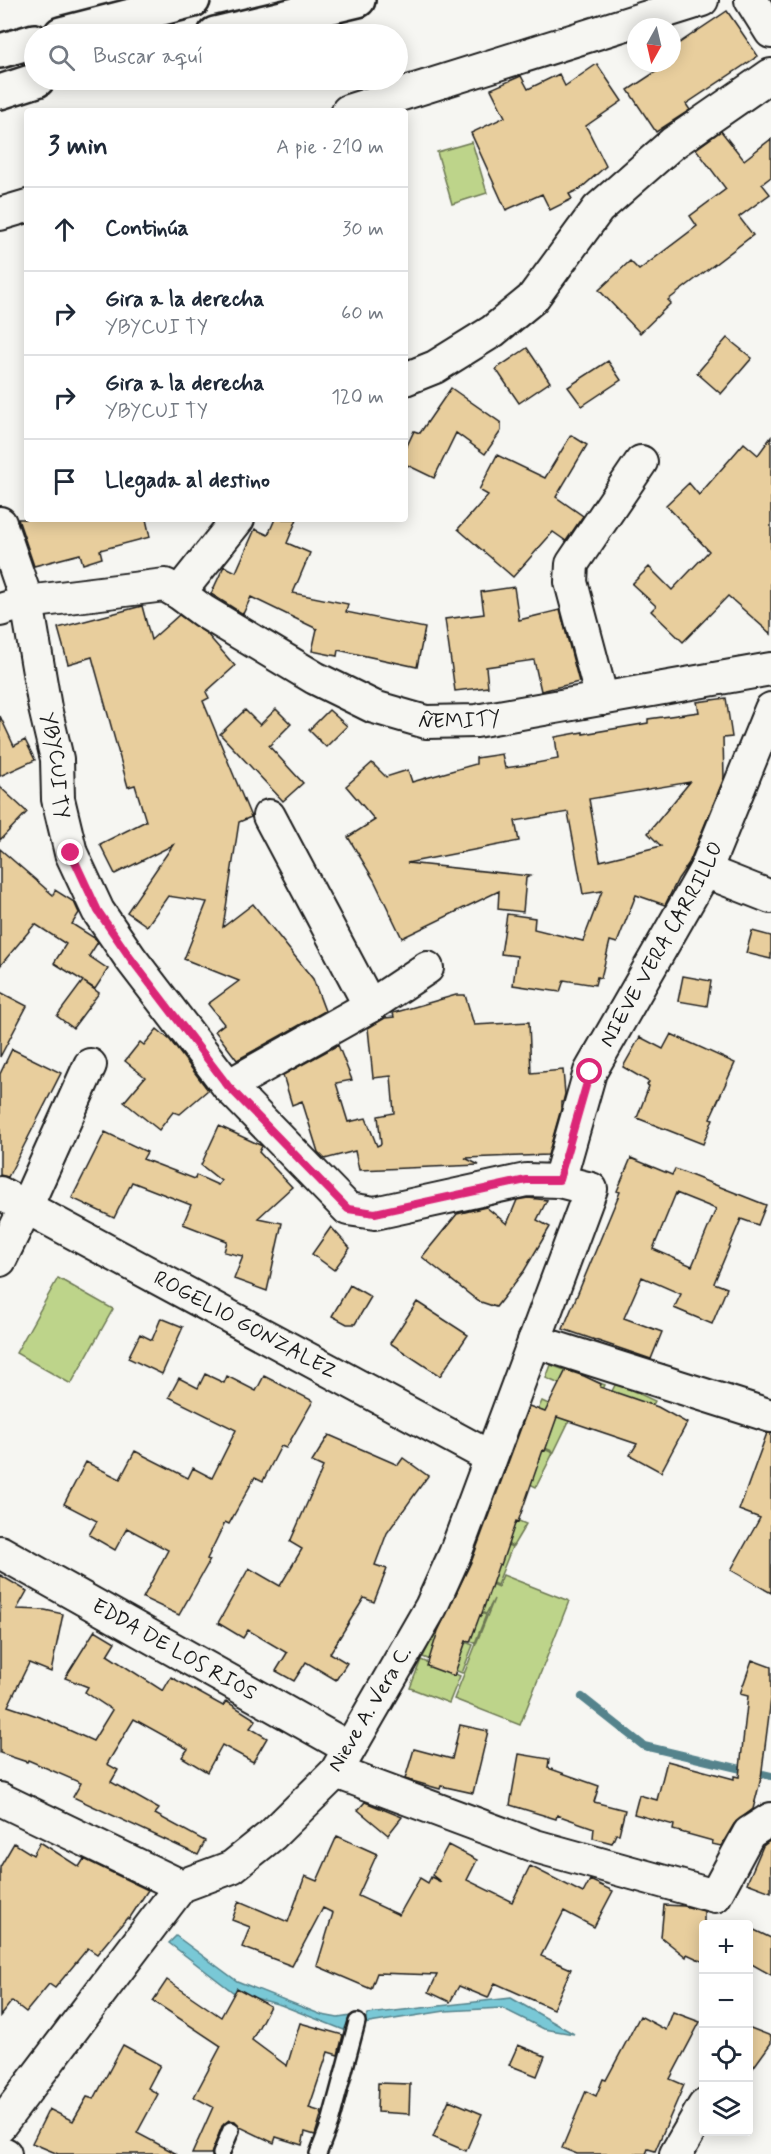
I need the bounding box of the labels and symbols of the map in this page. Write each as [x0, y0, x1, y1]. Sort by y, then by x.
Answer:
north arrow [627, 18, 681, 72]
street label: ÑEMITY [416, 703, 504, 737]
street label: YBYCUI TY [33, 710, 77, 823]
street label: NIEVE VERA CARRILLO [593, 837, 730, 1052]
route end [57, 839, 83, 865]
route start [576, 1058, 602, 1084]
street label: ROGELIO GONZALEZ [149, 1264, 341, 1385]
street label: EDDA DE LOS RIOS [87, 1592, 262, 1707]
street label: Nieve A. Vera C. [321, 1641, 419, 1777]

